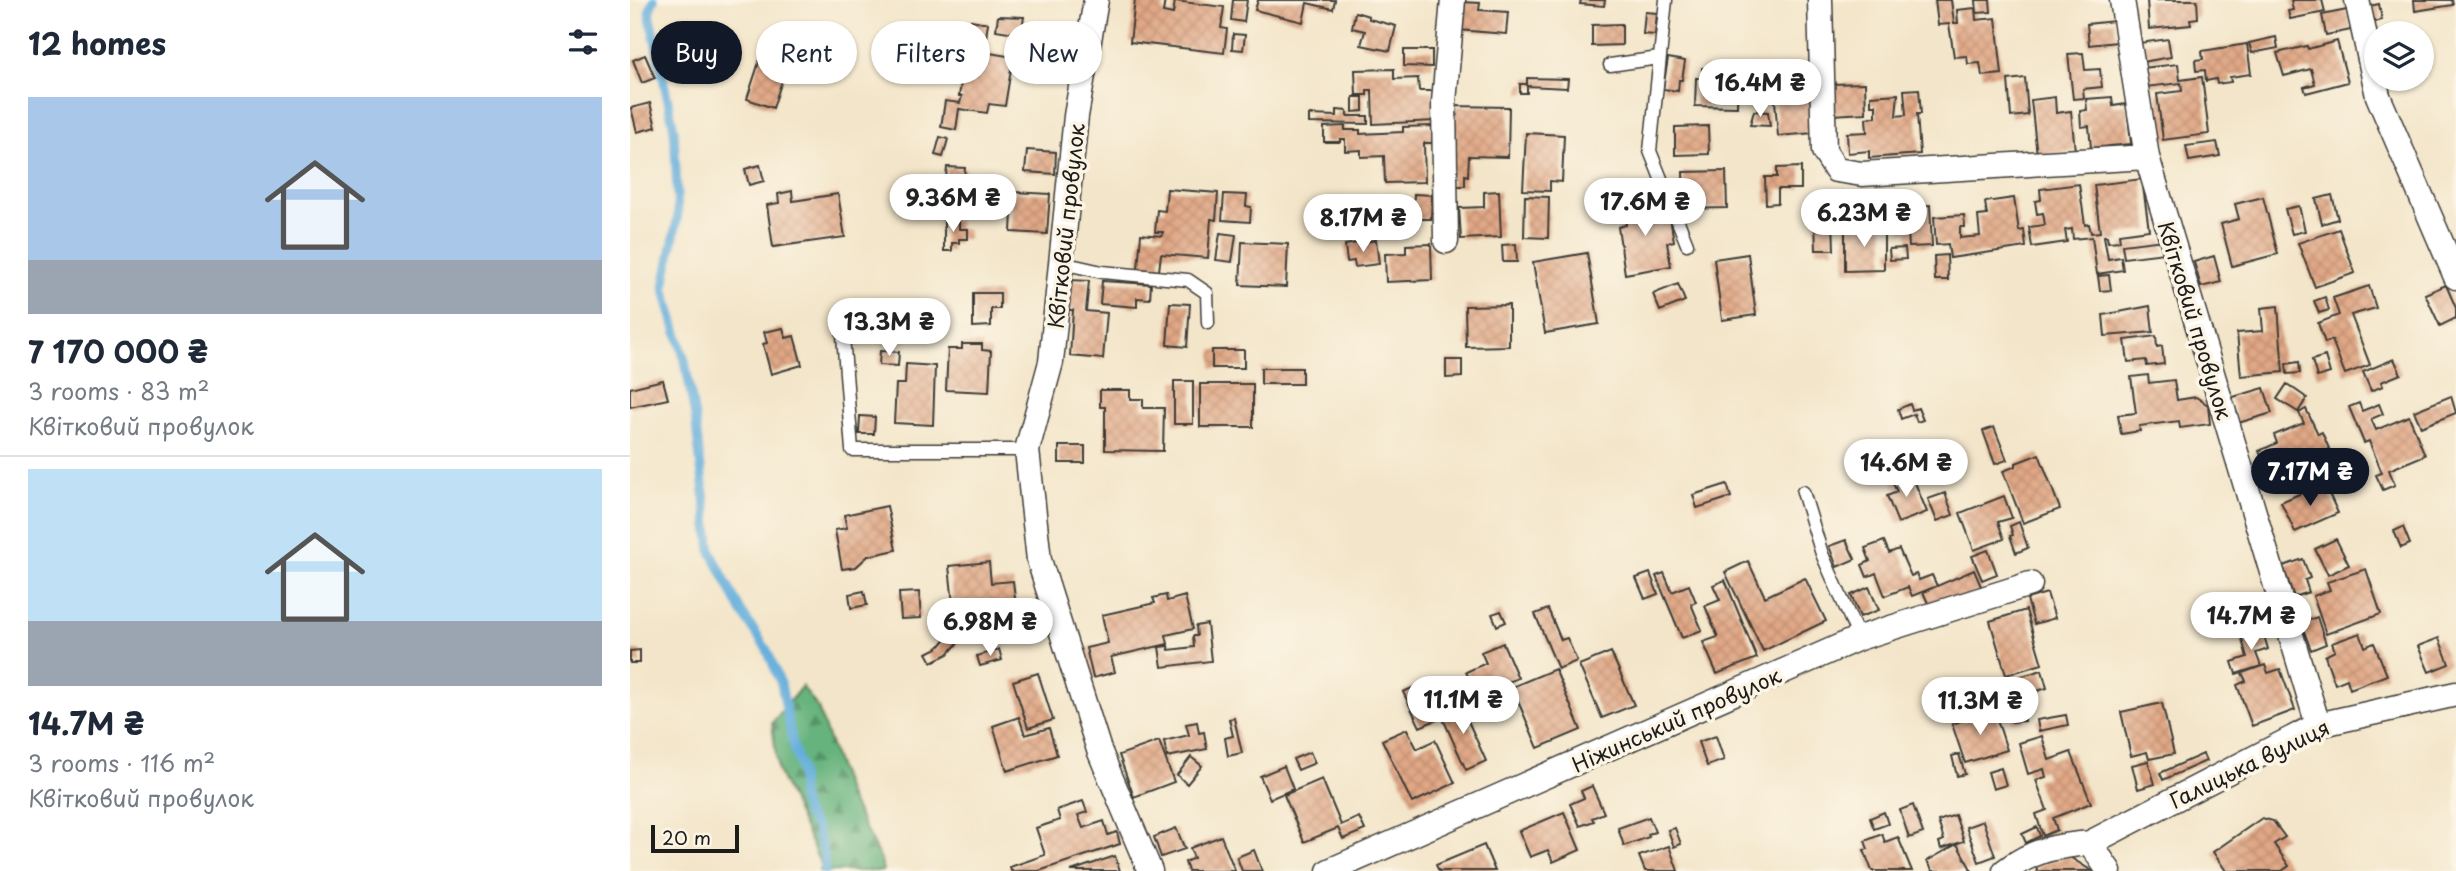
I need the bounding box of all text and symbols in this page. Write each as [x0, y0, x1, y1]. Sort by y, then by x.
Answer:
text: 12 homes [28, 20, 166, 65]
chip: Buy [651, 21, 742, 84]
chip: Rent [756, 21, 857, 84]
chip: Filters [871, 21, 990, 84]
chip: New [1004, 21, 1102, 84]
map controls [2364, 21, 2434, 91]
button: layers [2364, 21, 2434, 91]
icon: filters [564, 23, 602, 61]
pin: 16.4M ₴ [1695, 60, 1825, 119]
text: 16.4M ₴ [1715, 64, 1805, 99]
street label: Квітковий провулок [1038, 121, 1092, 330]
icon: home [252, 142, 378, 268]
pin: 9.36M ₴ [888, 174, 1018, 234]
pin: 17.6M ₴ [1580, 178, 1710, 238]
text: 9.36M ₴ [906, 179, 1000, 214]
text: 17.6M ₴ [1600, 183, 1690, 218]
pin: 6.23M ₴ [1799, 190, 1929, 249]
pin: 8.17M ₴ [1298, 194, 1428, 254]
text: 6.23M ₴ [1817, 194, 1911, 229]
text: 8.17M ₴ [1319, 199, 1407, 234]
street label: Квітковий провулок [2151, 217, 2242, 424]
pin: 13.3M ₴ [824, 298, 954, 358]
text: 13.3M ₴ [844, 303, 934, 338]
text: 7 170 000 ₴ [28, 328, 208, 373]
text: 3 rooms · 83 m² [28, 373, 210, 408]
text: Квітковий провулок [28, 408, 254, 443]
pin: 14.6M ₴ [1841, 440, 1971, 499]
text: 14.6M ₴ [1860, 444, 1952, 479]
pin: 7.17M ₴ [2245, 448, 2375, 508]
text: 7.17M ₴ [2267, 453, 2353, 488]
icon: home [252, 514, 378, 640]
pin: 14.7M ₴ [2186, 592, 2316, 652]
text: 14.7M ₴ [2206, 597, 2296, 632]
pin: 6.98M ₴ [925, 598, 1055, 658]
text: 6.98M ₴ [943, 603, 1037, 638]
street label: Ніжинський провулок [1566, 658, 1786, 780]
pin: 11.1M ₴ [1398, 676, 1528, 736]
pin: 11.3M ₴ [1915, 678, 2045, 737]
text: 11.1M ₴ [1423, 681, 1503, 716]
text: 11.3M ₴ [1938, 682, 2022, 717]
text: 14.7M ₴ [28, 700, 144, 745]
street label: Галицька вулиця [2164, 710, 2334, 816]
text: 3 rooms · 116 m² [28, 745, 215, 780]
text: Квітковий провулок [28, 780, 254, 815]
scale bar [651, 822, 738, 854]
text: 20 m [662, 823, 711, 851]

